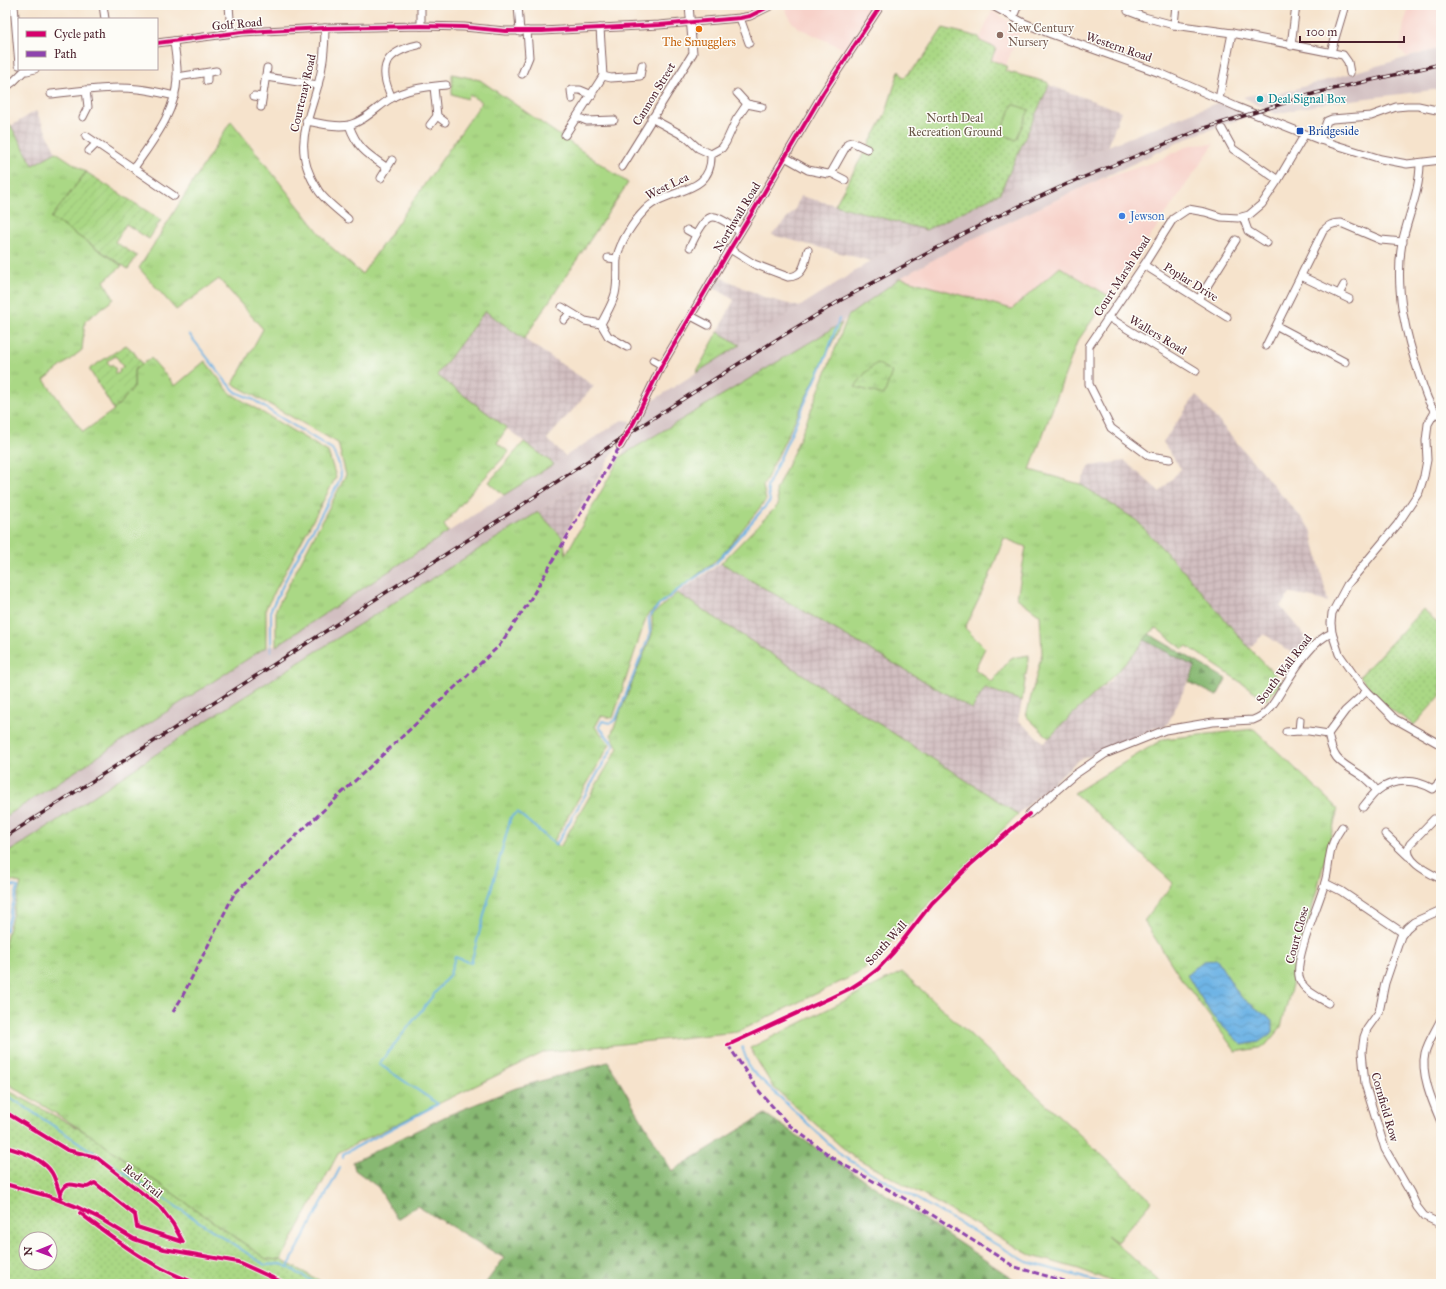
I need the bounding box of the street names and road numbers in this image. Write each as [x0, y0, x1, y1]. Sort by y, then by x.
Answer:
street label: Golf Road [211, 15, 263, 33]
street label: Western Road [1084, 29, 1154, 65]
street label: Courtenay Road [287, 53, 319, 133]
street label: Cannon Street [630, 59, 679, 128]
street label: West Lea [643, 169, 692, 202]
street label: Northwall Road [711, 180, 763, 254]
street label: Court Marsh Road [1091, 233, 1153, 319]
street label: Poplar Drive [1161, 260, 1221, 304]
street label: Wallers Road [1127, 312, 1189, 358]
street label: South Wall Road [1253, 631, 1315, 707]
street label: Court Close [1283, 905, 1311, 965]
street label: South Wall [862, 917, 910, 968]
street label: Cornfield Row [1368, 1071, 1402, 1143]
street label: Red Trail [121, 1161, 166, 1201]

